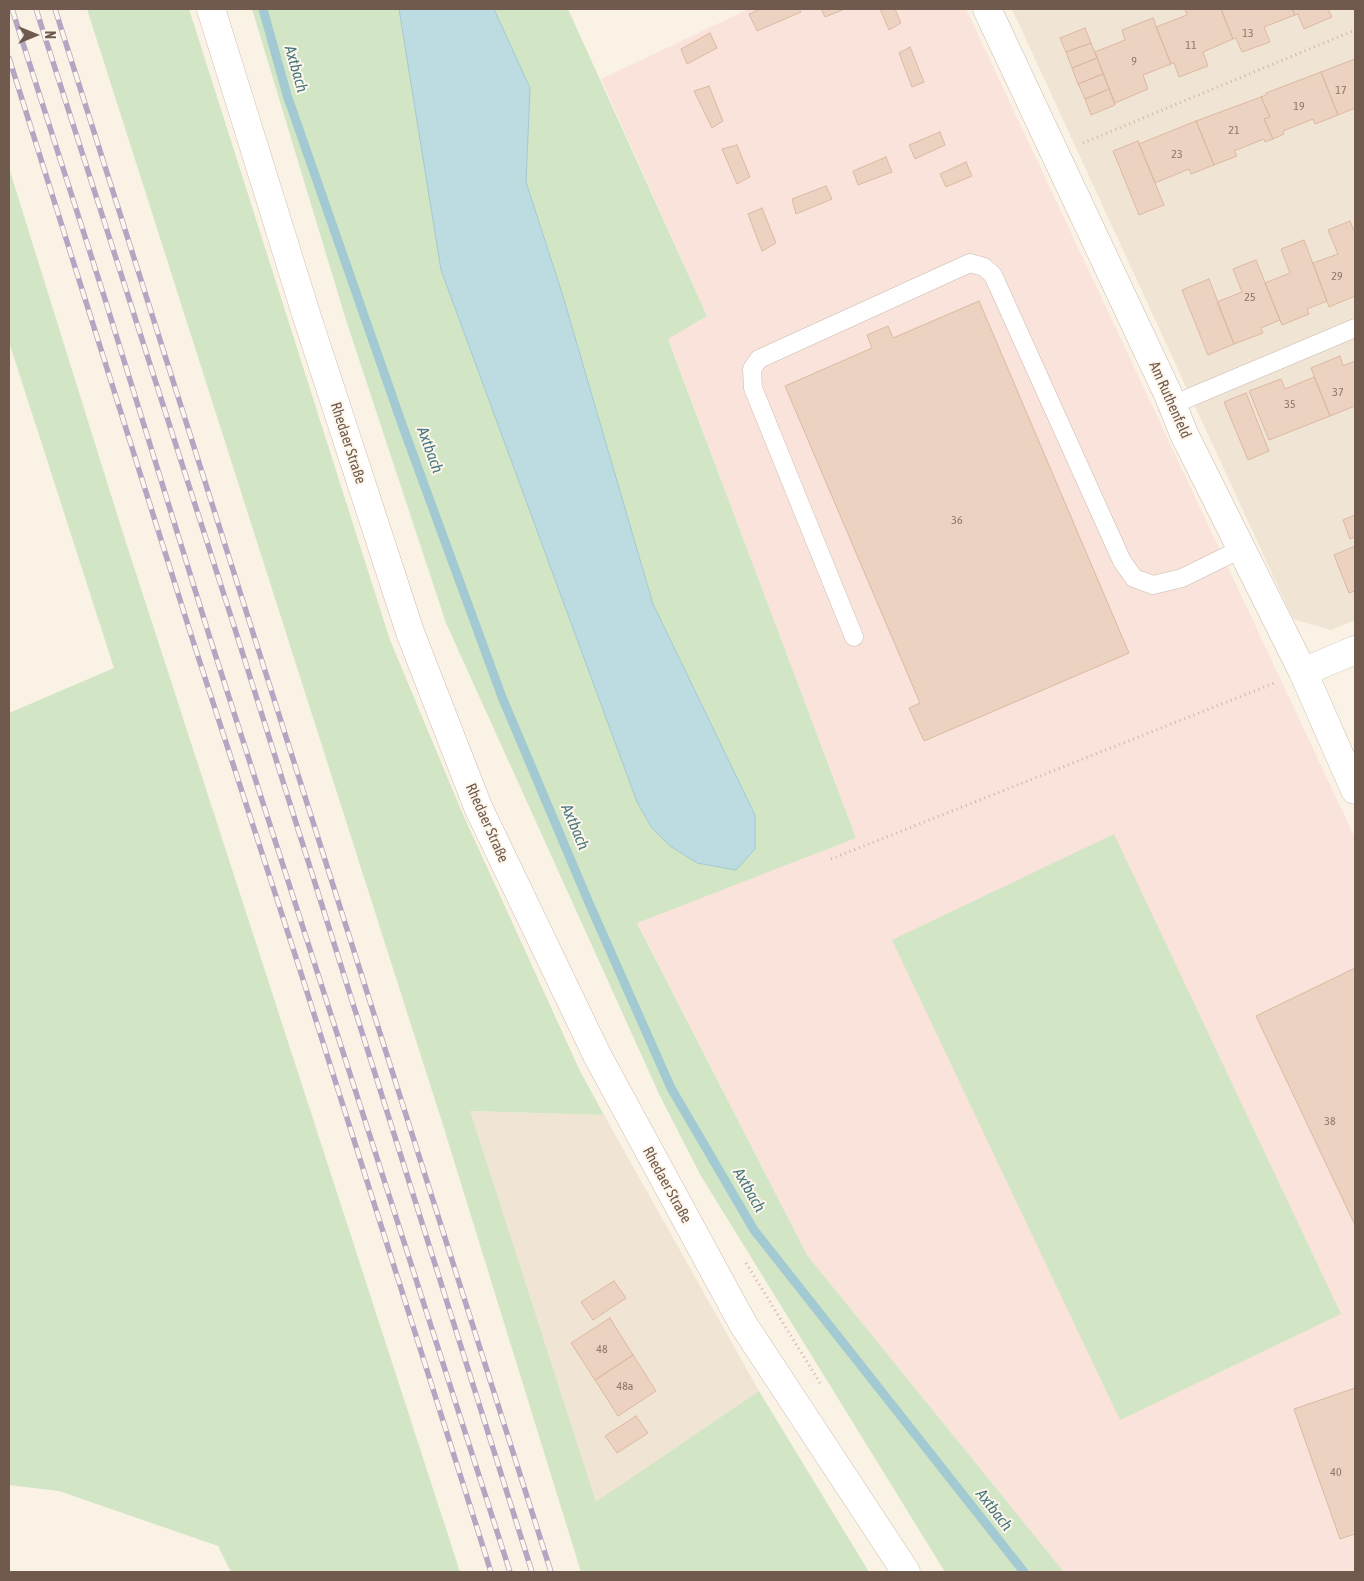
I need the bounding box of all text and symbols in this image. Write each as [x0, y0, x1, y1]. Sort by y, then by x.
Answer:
north arrow [10, 10, 60, 60]
house number: 13 [1242, 26, 1254, 40]
text: N [42, 31, 58, 39]
house number: 11 [1185, 38, 1197, 52]
water label: Axtbach [280, 43, 312, 95]
house number: 9 [1131, 54, 1137, 68]
house number: 17 [1335, 83, 1347, 97]
house number: 19 [1293, 99, 1305, 113]
house number: 21 [1228, 123, 1240, 137]
house number: 23 [1171, 147, 1183, 161]
house number: 29 [1331, 269, 1343, 283]
house number: 25 [1244, 290, 1256, 304]
street label: Am Ruthenfeld [1145, 359, 1195, 441]
house number: 37 [1332, 385, 1344, 399]
house number: 35 [1284, 397, 1296, 411]
street label: Rhedaer Straße [326, 400, 370, 486]
water label: Axtbach [413, 424, 447, 476]
house number: 36 [951, 513, 963, 527]
street label: Rhedaer Straße [462, 781, 512, 865]
water label: Axtbach [557, 801, 593, 853]
house number: 38 [1324, 1114, 1336, 1128]
street label: Rhedaer Straße [639, 1144, 695, 1226]
water label: Axtbach [729, 1165, 769, 1215]
house number: 48 [596, 1342, 608, 1356]
house number: 48a [617, 1379, 633, 1393]
house number: 40 [1330, 1465, 1342, 1479]
water label: Axtbach [972, 1485, 1016, 1535]

